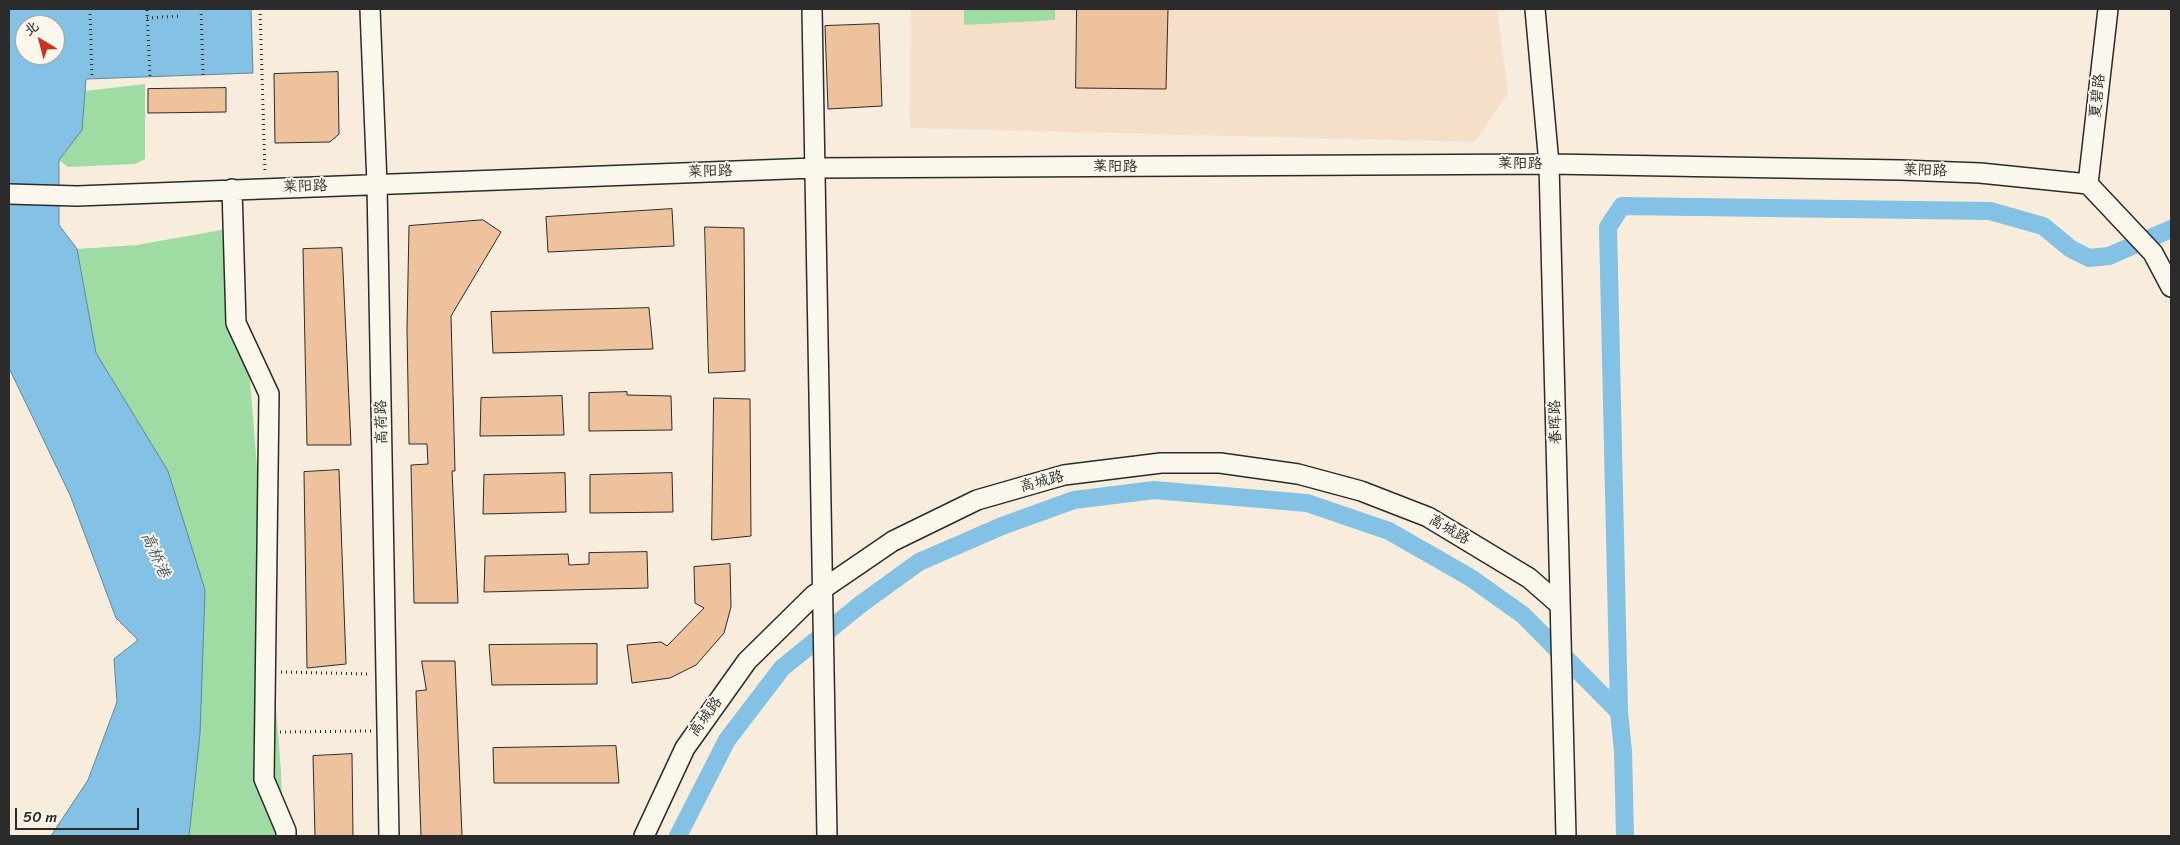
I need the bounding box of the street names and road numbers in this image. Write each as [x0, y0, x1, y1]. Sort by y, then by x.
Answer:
street label: 夏碧路 [2087, 73, 2109, 119]
street label: 莱阳路 [1498, 155, 1542, 173]
street label: 莱阳路 [1093, 158, 1137, 176]
street label: 莱阳路 [1902, 161, 1948, 181]
street label: 莱阳路 [687, 162, 733, 182]
street label: 莱阳路 [282, 177, 328, 197]
street label: 高荷路 [373, 399, 391, 445]
street label: 春晖路 [1547, 399, 1565, 445]
street label: 高城路 [1018, 467, 1066, 497]
street label: 高城路 [1425, 511, 1473, 549]
street label: 高城路 [685, 694, 727, 740]

